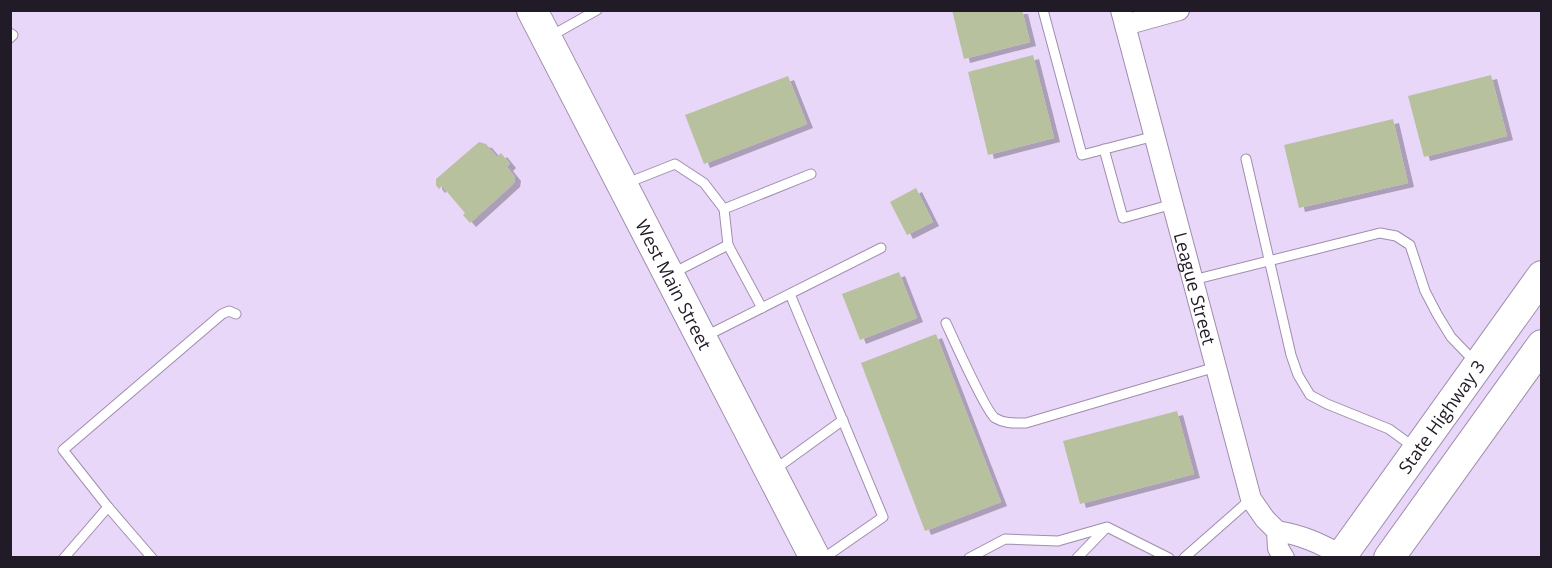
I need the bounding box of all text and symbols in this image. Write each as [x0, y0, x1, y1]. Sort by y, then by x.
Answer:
street label: West Main Street [630, 215, 717, 354]
street label: League Street [1169, 229, 1221, 347]
street label: State Highway 3 [1393, 355, 1490, 478]

